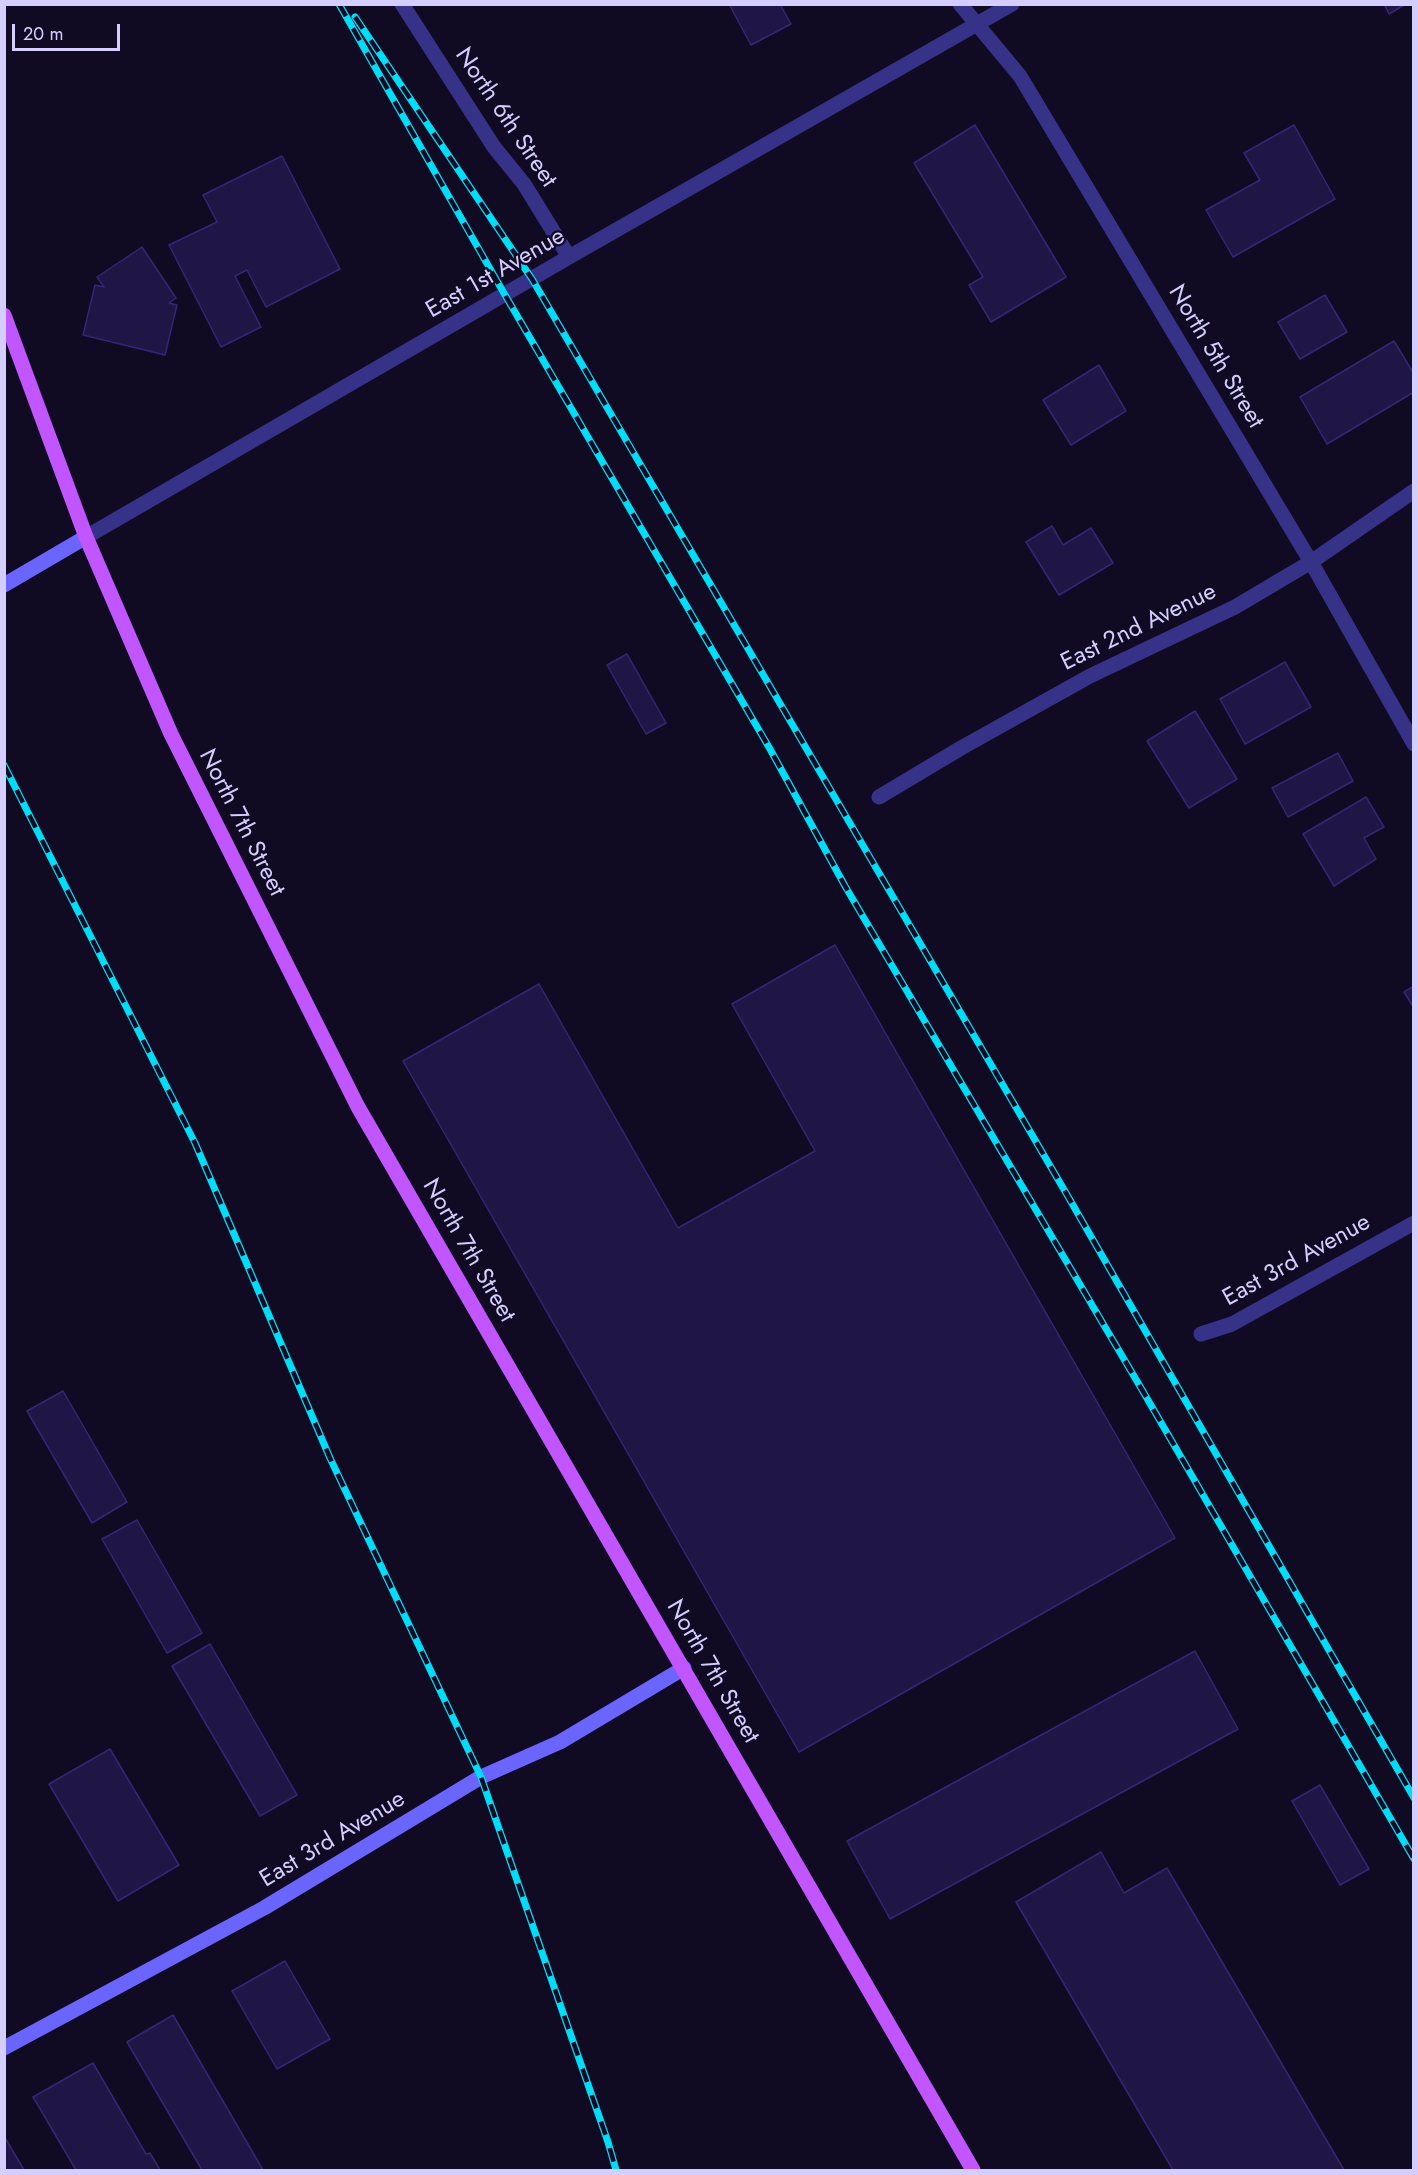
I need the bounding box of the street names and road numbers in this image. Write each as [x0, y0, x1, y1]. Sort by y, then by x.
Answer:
street label: North 6th Street [448, 43, 562, 193]
street label: East 1st Avenue [421, 223, 571, 325]
street label: North 5th Street [1161, 280, 1269, 434]
street label: East 2nd Avenue [1057, 578, 1221, 678]
street label: North 7th Street [192, 745, 290, 901]
street label: North 7th Street [415, 1174, 521, 1328]
street label: East 3rd Avenue [1218, 1209, 1376, 1313]
street label: North 7th Street [659, 1595, 765, 1749]
street label: East 3rd Avenue [255, 1785, 411, 1895]

